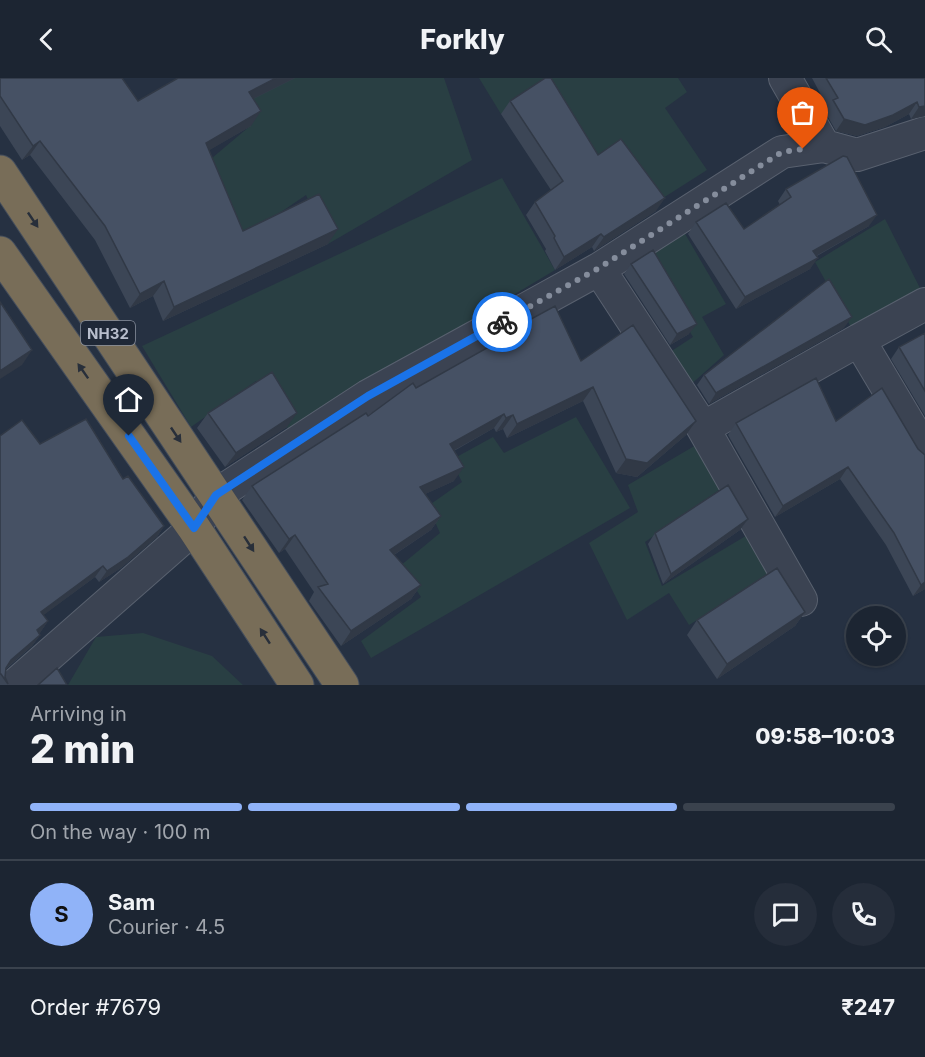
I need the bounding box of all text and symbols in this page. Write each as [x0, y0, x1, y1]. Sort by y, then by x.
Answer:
icon: back [30, 23, 63, 56]
text: Forkly [420, 23, 505, 56]
icon: search [862, 23, 895, 56]
pin [777, 87, 828, 149]
icon: bag [786, 96, 819, 129]
one-way arrow [27, 212, 38, 229]
courier [472, 292, 532, 352]
icon: bike [486, 306, 519, 339]
road number: NH32 [81, 321, 135, 345]
one-way arrow [78, 363, 90, 379]
pin [103, 374, 154, 436]
icon: home [112, 383, 145, 416]
one-way arrow [170, 426, 182, 442]
one-way arrow [243, 536, 254, 552]
map controls [846, 606, 906, 666]
button: locate [846, 606, 906, 666]
one-way arrow [259, 628, 270, 644]
text: Arriving in [30, 702, 127, 726]
text: 09:58–10:03 [755, 723, 895, 749]
text: 2 min [30, 725, 135, 772]
text: On the way · 100 m [30, 820, 210, 844]
button: chat [754, 883, 817, 946]
button: phone [832, 883, 895, 946]
text: Sam [108, 889, 155, 915]
text: S [54, 901, 69, 927]
text: Courier · 4.5 [108, 915, 225, 939]
text: Order #7679 [30, 994, 161, 1020]
text: ₹247 [841, 994, 895, 1020]

